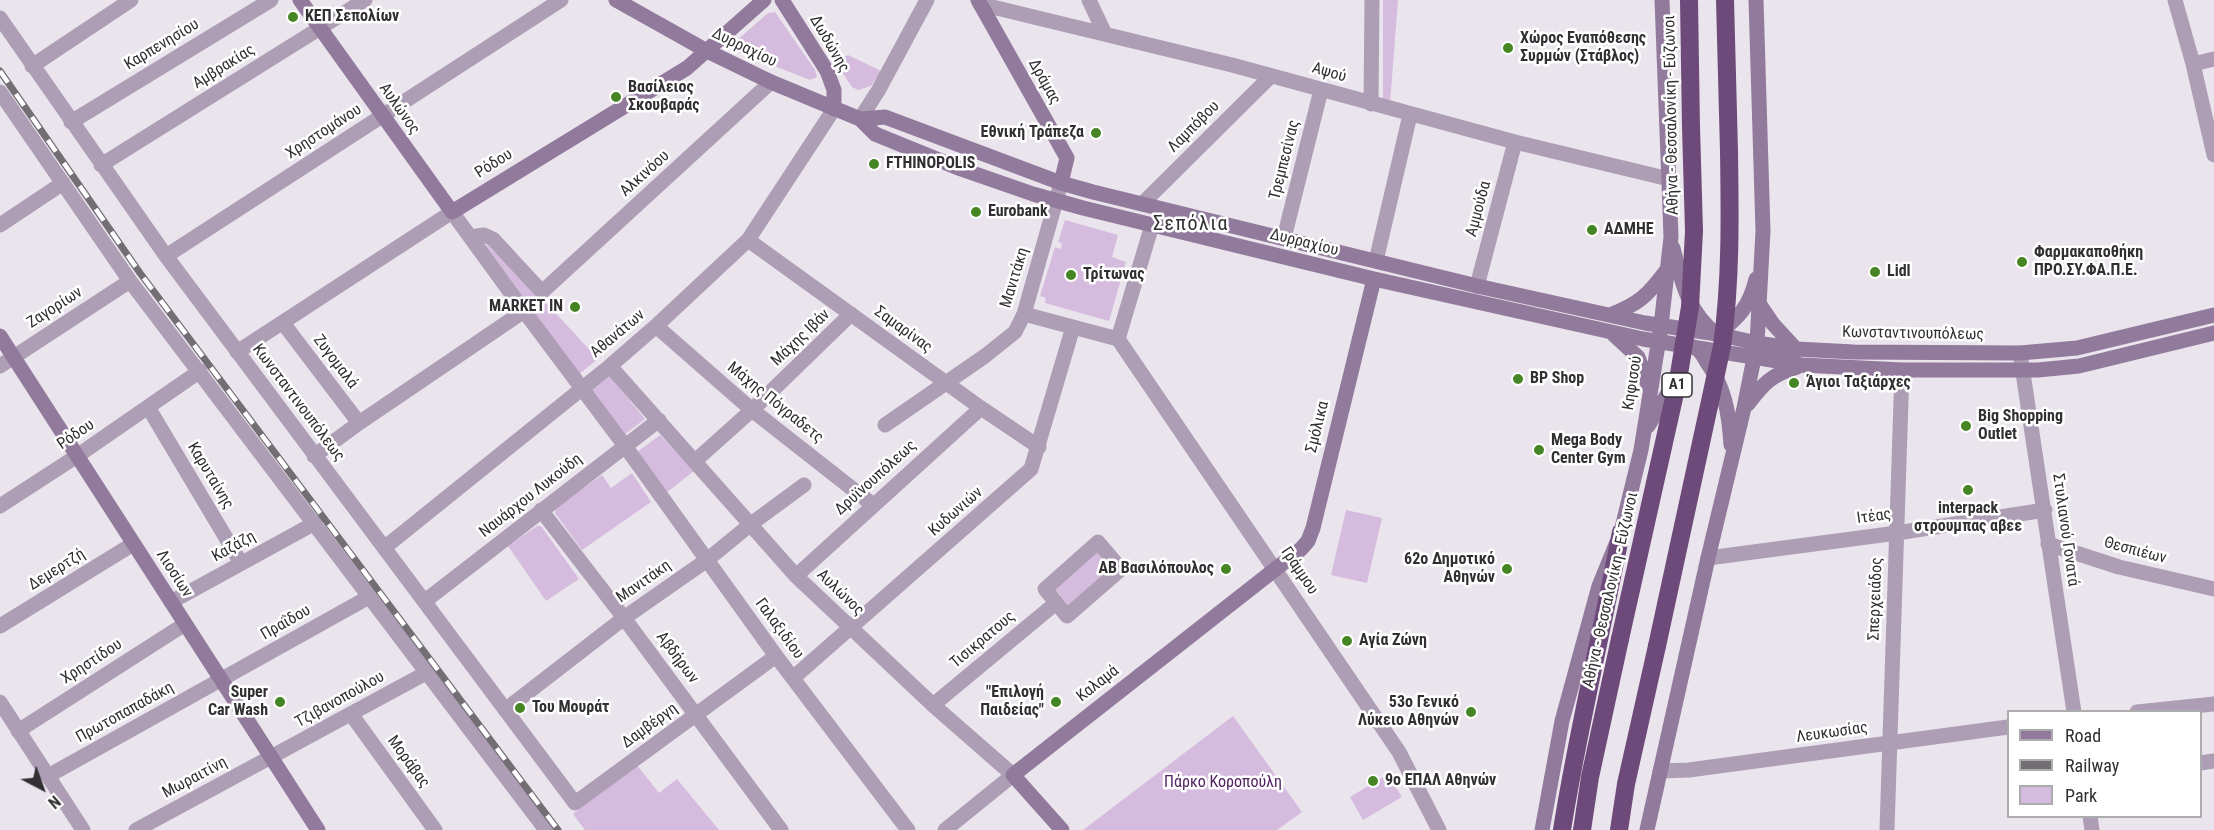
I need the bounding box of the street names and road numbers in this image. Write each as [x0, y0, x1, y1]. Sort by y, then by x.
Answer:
street label: Δωδώνης [805, 12, 853, 76]
street label: Καρπενησίου [121, 15, 203, 75]
street label: Αθήνα - Θεσσαλονίκη - Εύζωνοι [1661, 15, 1683, 215]
street label: Δυρραχίου [708, 24, 780, 72]
street label: Αμβρακίας [189, 40, 259, 94]
street label: Δράμας [1024, 56, 1064, 108]
street label: Αψού [1310, 59, 1348, 87]
street label: Αυλώνος [374, 80, 424, 138]
street label: Λαμπόβου [1164, 97, 1224, 157]
street label: Χρηστομάνου [283, 100, 365, 164]
street label: Τρεμπεσίνας [1266, 118, 1304, 202]
street label: Ρόδου [472, 145, 516, 183]
street label: Αλκινόου [616, 147, 674, 201]
street label: Αμμούδα [1462, 179, 1496, 239]
street label: Δυρραχίου [1268, 225, 1340, 261]
street label: Μανιτάκη [997, 245, 1033, 311]
street label: Ζαγορίων [24, 283, 86, 333]
street label: Σαμαρίνας [870, 303, 936, 357]
street label: Μάχης Ιβάν [768, 305, 834, 371]
street label: Αθανάτων [587, 306, 649, 362]
street label: Κωνσταντινουπόλεως [1842, 323, 1984, 345]
street label: Ζυγομαλά [308, 331, 362, 393]
street label: Κωνσταντινουπόλεως [248, 341, 348, 465]
street label: Κηφισού [1619, 354, 1647, 412]
street label: Μάχης Πόγραδετς [723, 358, 827, 448]
road number: Α1 [1662, 373, 1692, 397]
street label: Σμόλικα [1302, 399, 1334, 455]
street label: Ρόδου [54, 416, 98, 454]
street label: Δρυϊνουπόλεως [831, 436, 921, 520]
street label: Καρυταίνης [183, 439, 237, 513]
street label: Ναυάρχου Λυκούδη [476, 450, 586, 542]
street label: Στυλιανού Γονατά [2048, 472, 2082, 588]
street label: Κυδωνιών [925, 483, 987, 541]
street label: Αθήνα - Θεσσαλονίκη - Εύζωνοι [1579, 490, 1643, 690]
street label: Ιτέας [1856, 505, 1892, 529]
street label: Καζάζη [209, 527, 259, 567]
street label: Θεσπιέων [2102, 533, 2168, 569]
street label: Γράμμου [1276, 544, 1322, 598]
street label: Δεμερτζή [25, 545, 89, 595]
street label: Λιοσίων [152, 547, 196, 601]
street label: Μανιτάκη [613, 556, 675, 608]
street label: Σπερχειάδος [1865, 557, 1887, 641]
street label: Αυλώνος [812, 566, 868, 620]
street label: Γαλαξιδίου [751, 595, 807, 663]
street label: Πραΐδου [258, 601, 314, 645]
street label: Τισικρατους [947, 607, 1019, 673]
street label: Αβδήρων [651, 628, 703, 688]
street label: Χρηστίδου [58, 635, 126, 689]
street label: Καλαμά [1073, 662, 1123, 706]
street label: Τζιβανοπούλου [292, 668, 388, 732]
street label: Πρωτοπαπαδάκη [73, 678, 177, 748]
street label: Δαμβέργη [618, 699, 682, 753]
street label: Λευκωσίας [1795, 718, 1869, 748]
street label: Μοράβας [383, 732, 433, 792]
street label: Μωραιτίνη [159, 753, 231, 803]

